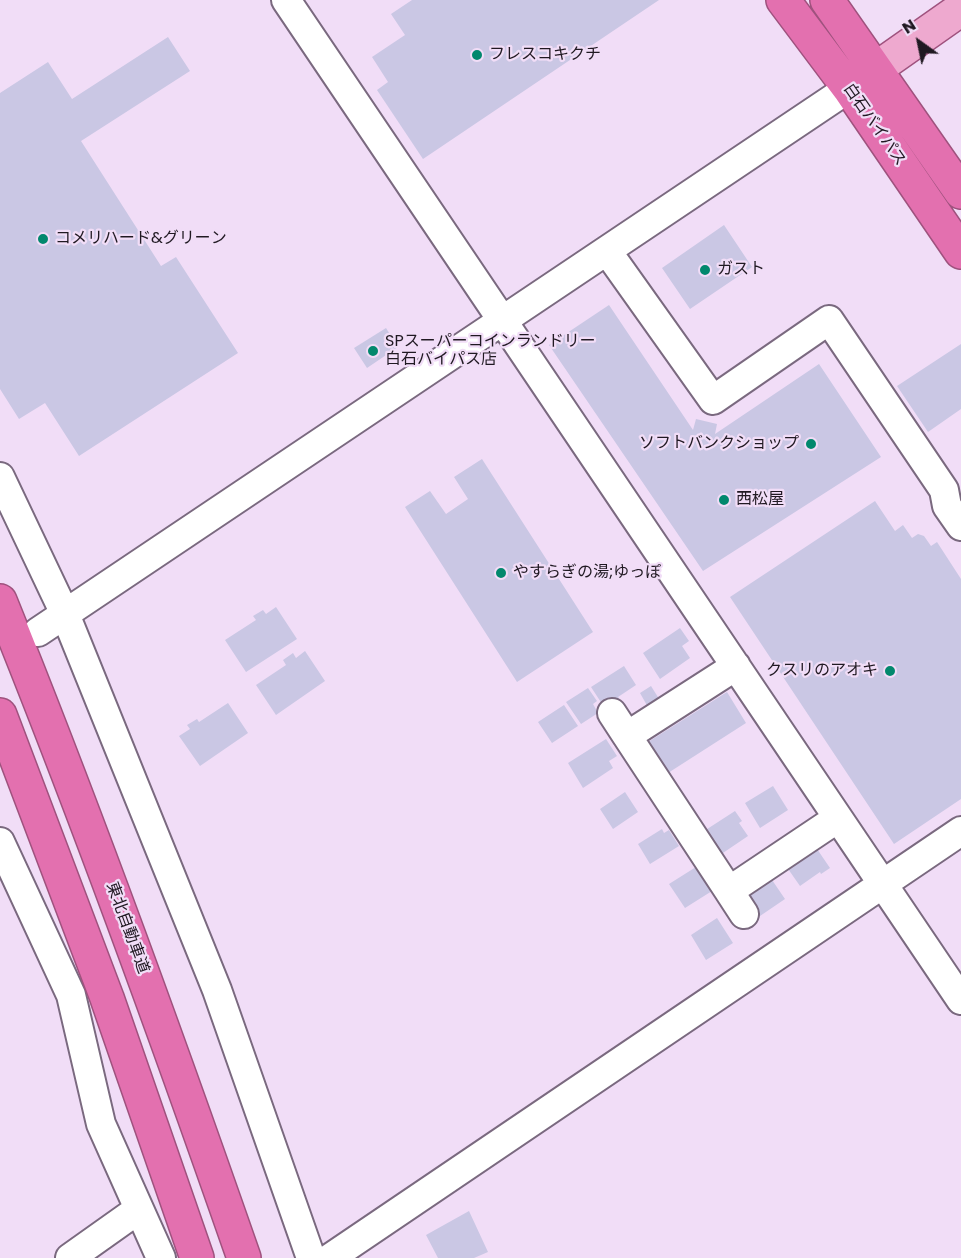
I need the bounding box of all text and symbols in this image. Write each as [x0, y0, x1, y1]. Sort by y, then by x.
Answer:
north arrow [889, 12, 949, 72]
text: N [898, 14, 920, 39]
place label: フレスコキクチ [489, 45, 601, 65]
marker: フレスコキクチ [470, 48, 484, 62]
street label: 白石バイパス [839, 80, 909, 170]
place label: コメリハード&グリーン [55, 229, 227, 249]
marker: コメリハード&グリーン [36, 232, 50, 246]
place label: ガスト [717, 260, 765, 280]
marker: ガスト [698, 263, 712, 277]
place label: SPスーパーコインランドリー 白石バイパス店 [385, 332, 596, 370]
marker: SPスーパーコインランドリー 白石バイパス店 [366, 344, 380, 358]
place label: ソフトバンクショップ [639, 434, 799, 454]
marker: ソフトバンクショップ [804, 437, 818, 451]
place label: 西松屋 [736, 490, 784, 510]
marker: 西松屋 [717, 493, 731, 507]
place label: やすらぎの湯;ゆっぽ [513, 563, 661, 583]
marker: やすらぎの湯;ゆっぽ [494, 566, 508, 580]
place label: クスリのアオキ [766, 661, 878, 681]
marker: クスリのアオキ [883, 664, 897, 678]
street label: 東北自動車道 [102, 880, 152, 976]

